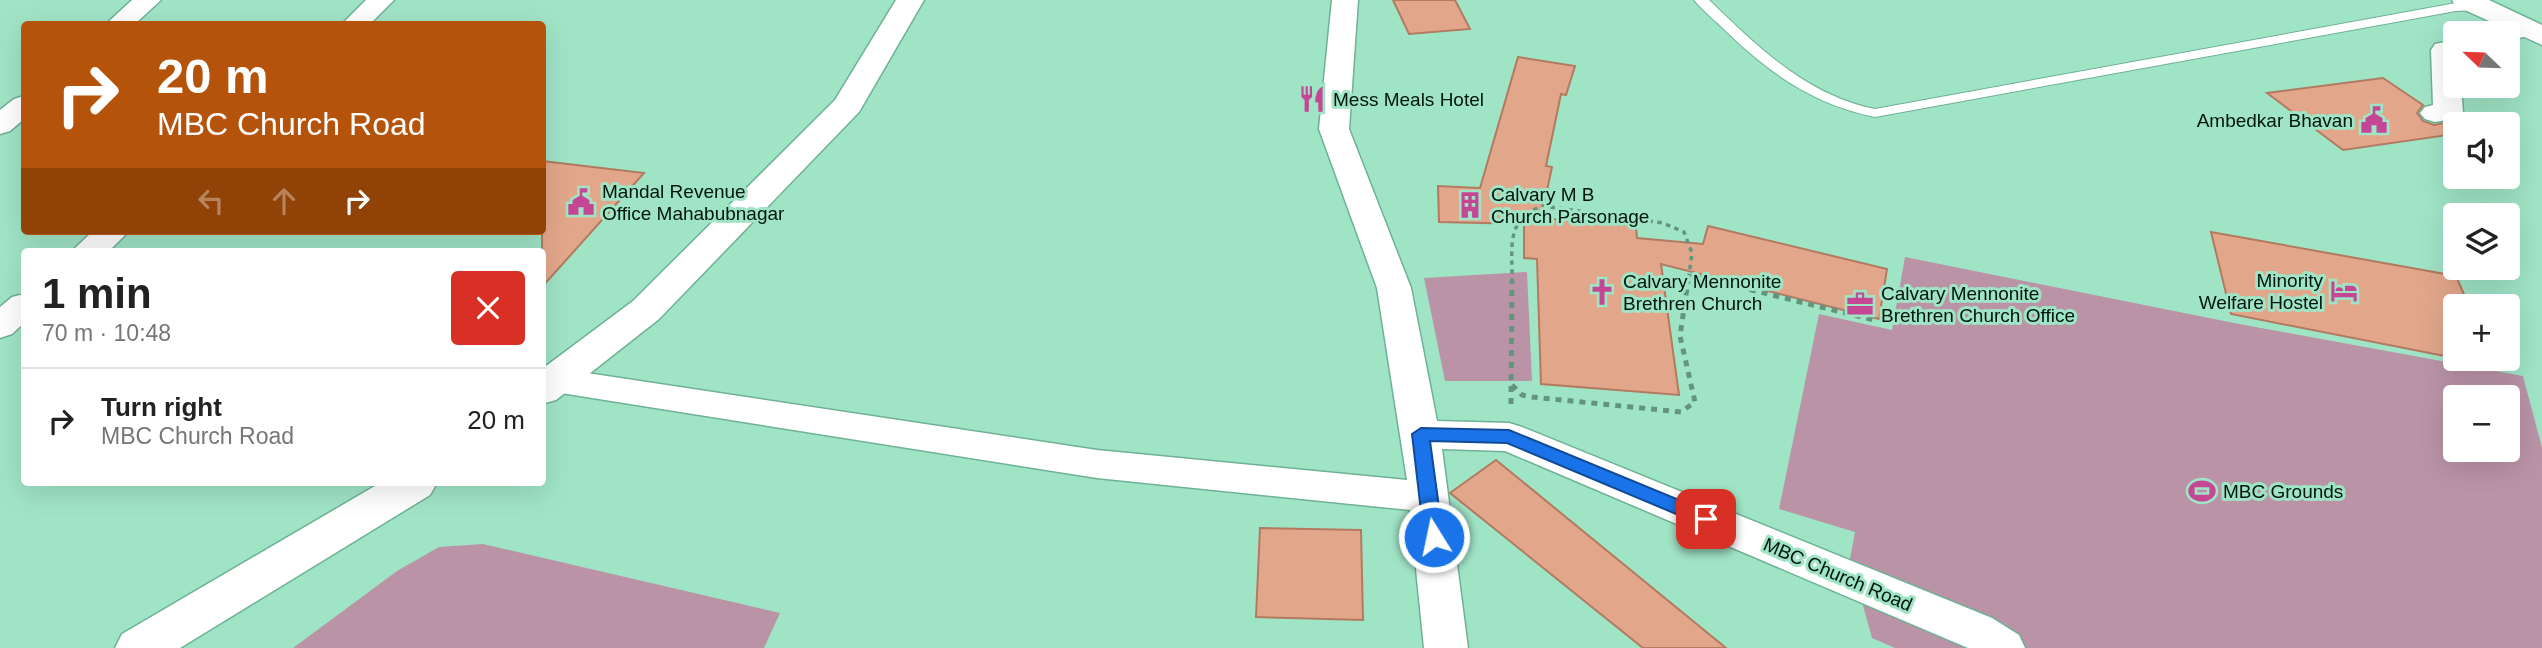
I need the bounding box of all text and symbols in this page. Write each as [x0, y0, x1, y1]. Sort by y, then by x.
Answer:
north arrow [2443, 21, 2520, 98]
map controls [2443, 21, 2520, 462]
icon: right [42, 49, 133, 140]
text: 20 m [157, 49, 269, 103]
restaurant icon: Mess Meals Hotel [1297, 84, 1327, 114]
place label: Mess Meals Hotel [1333, 89, 1484, 110]
public building icon: Ambedkar Bhavan [2359, 105, 2389, 135]
text: MBC Church Road [157, 106, 426, 142]
place label: Ambedkar Bhavan [2197, 110, 2353, 131]
button: sound [2443, 112, 2520, 189]
place label: Mandal Revenue Office Mahabubnagar [602, 181, 785, 224]
icon: left [192, 182, 230, 220]
icon: ahead [265, 182, 303, 220]
icon: right [338, 182, 376, 220]
place label: Calvary M B Church Parsonage [1491, 184, 1649, 227]
public building icon: Mandal Revenue Office Mahabubnagar [566, 187, 596, 217]
building icon: Calvary M B Church Parsonage [1455, 190, 1485, 220]
button: layers [2443, 203, 2520, 280]
text: 1 min [42, 270, 152, 317]
place label: Minority Welfare Hostel [2199, 270, 2323, 313]
button: close [451, 271, 525, 345]
place label: Calvary Mennonite Brethren Church [1623, 271, 1781, 314]
hotel icon: Minority Welfare Hostel [2329, 276, 2359, 306]
church icon: Calvary Mennonite Brethren Church [1587, 277, 1617, 307]
place label: Calvary Mennonite Brethren Church Office [1881, 283, 2075, 326]
office icon: Calvary Mennonite Brethren Church Office [1845, 289, 1875, 319]
button: + [2443, 294, 2520, 371]
text: 70 m · 10:48 [42, 320, 171, 346]
button: − [2443, 385, 2520, 462]
text: Turn right [101, 392, 222, 422]
icon: right [42, 402, 80, 440]
text: 20 m [467, 405, 525, 435]
text: MBC Church Road [101, 423, 294, 449]
sports icon: MBC Grounds [2187, 476, 2217, 506]
place label: MBC Grounds [2223, 481, 2343, 502]
pin [1676, 489, 1736, 549]
position arrow [1397, 500, 1471, 574]
icon: arrive [1687, 500, 1725, 538]
street label: MBC Church Road [1760, 534, 1915, 615]

